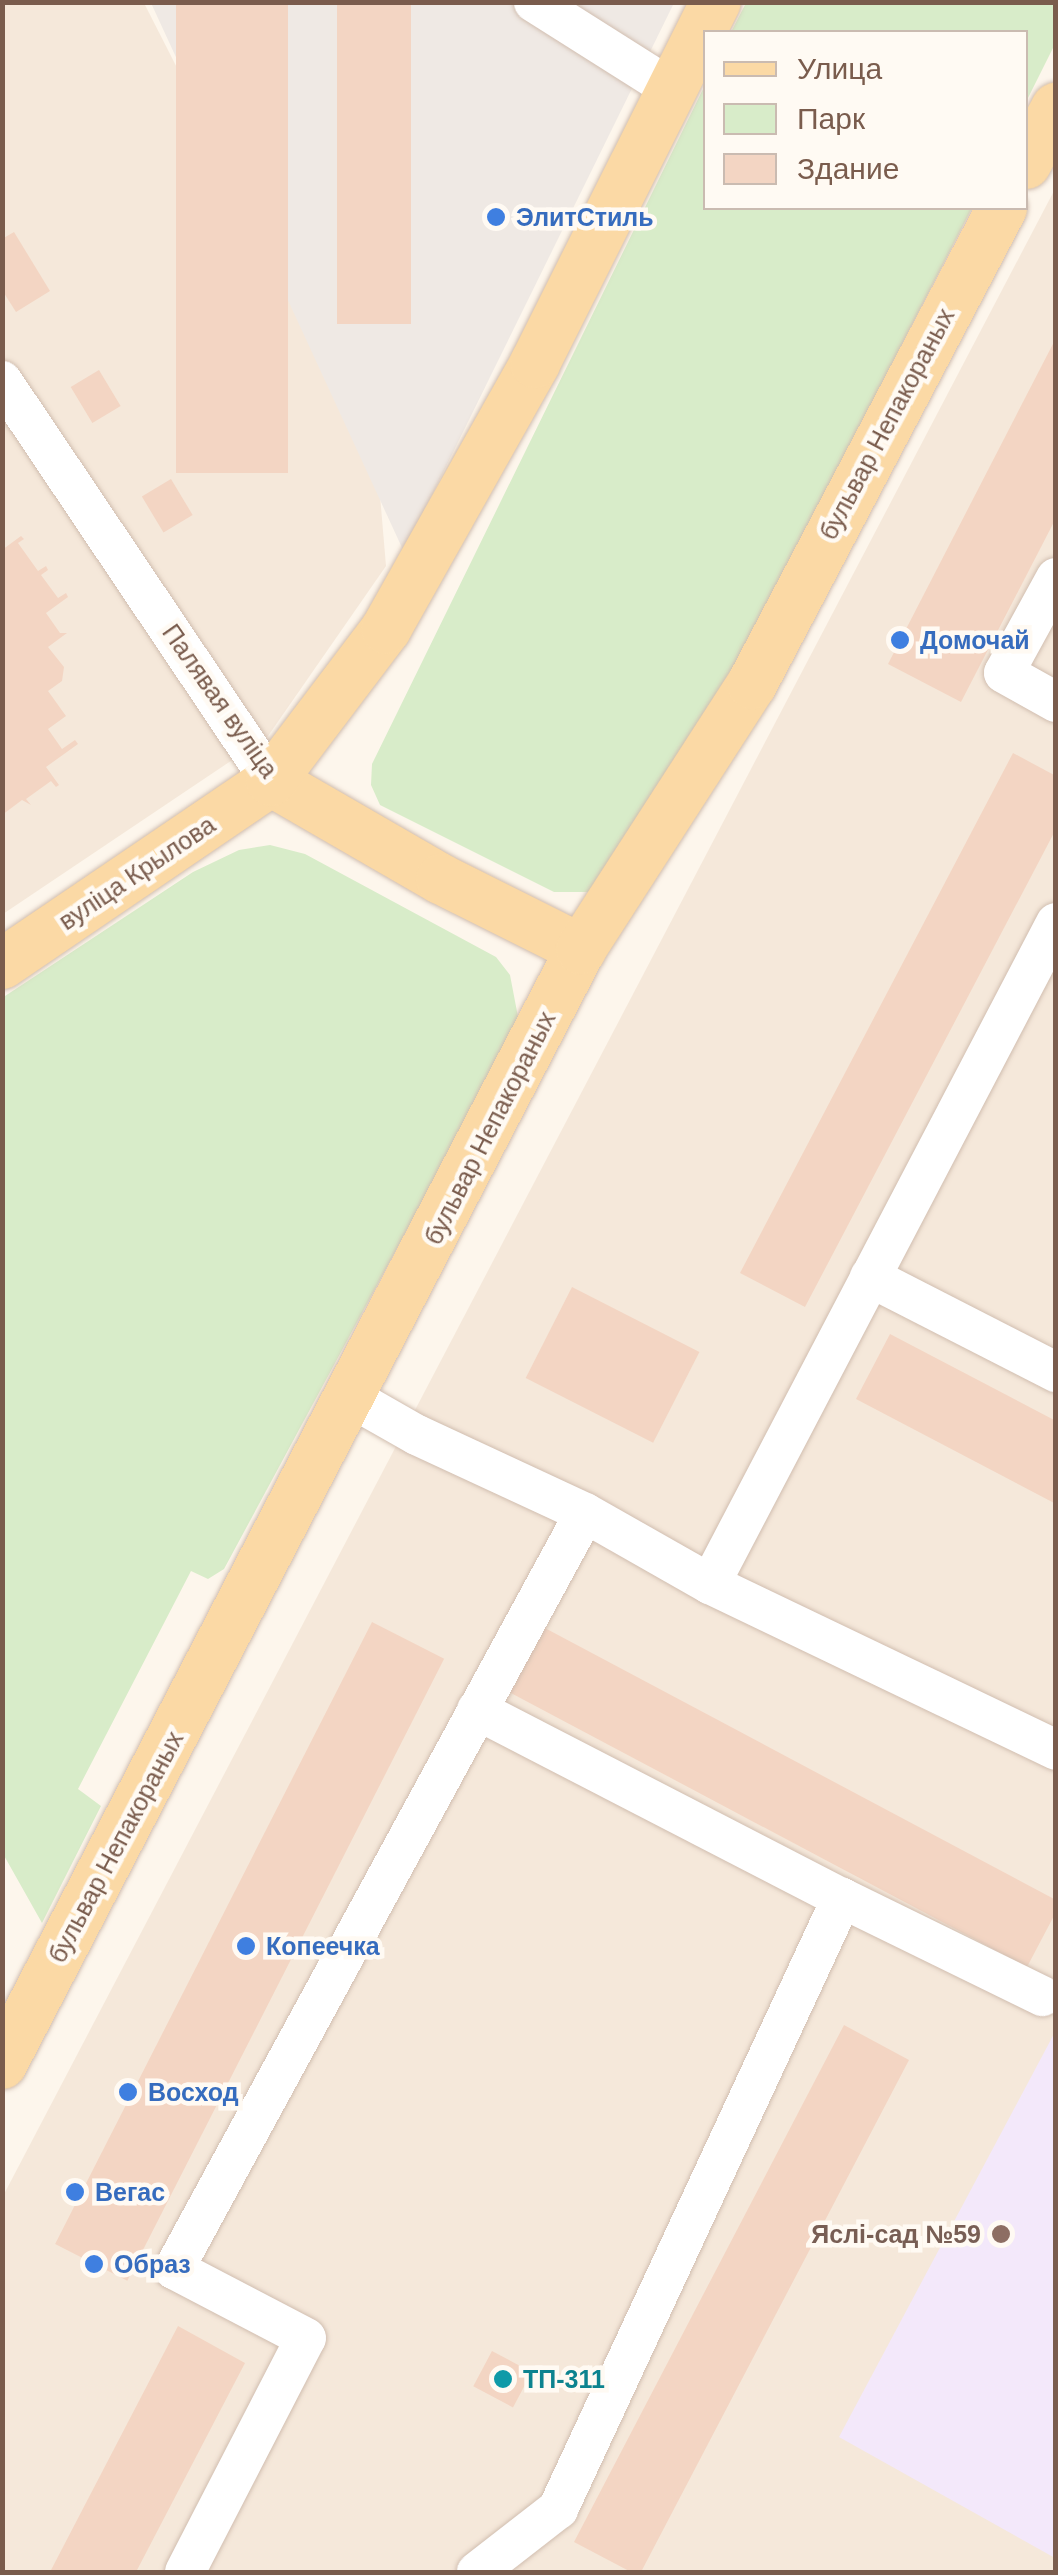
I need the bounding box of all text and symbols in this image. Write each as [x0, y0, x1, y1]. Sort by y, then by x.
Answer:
legend [703, 30, 1028, 210]
text: Улица [797, 52, 882, 85]
text: Парк [797, 102, 865, 135]
text: Здание [797, 152, 899, 185]
place label: ЭлитСтиль [516, 202, 654, 232]
marker: ЭлитСтиль [485, 206, 507, 228]
street label: бульвар Непакораных [813, 303, 961, 545]
street label: Палявая вуліца [156, 618, 284, 784]
place label: Домочай [920, 625, 1030, 655]
marker: Домочай [889, 629, 911, 651]
street label: вуліца Крылова [53, 810, 221, 936]
street label: бульвар Непакораных [418, 1006, 562, 1250]
street label: бульвар Непакораных [42, 1726, 190, 1968]
place label: Копеечка [266, 1931, 380, 1961]
marker: Копеечка [235, 1935, 257, 1957]
place label: Восход [148, 2077, 239, 2107]
marker: Восход [117, 2081, 139, 2103]
place label: Вегас [95, 2177, 165, 2207]
marker: Вегас [64, 2181, 86, 2203]
place label: Яслі-сад №59 [811, 2219, 981, 2249]
marker: Яслі-сад №59 [990, 2223, 1012, 2245]
place label: Образ [114, 2249, 191, 2279]
marker: Образ [83, 2253, 105, 2275]
place label: ТП-311 [523, 2364, 605, 2394]
marker: ТП-311 [492, 2368, 514, 2390]

